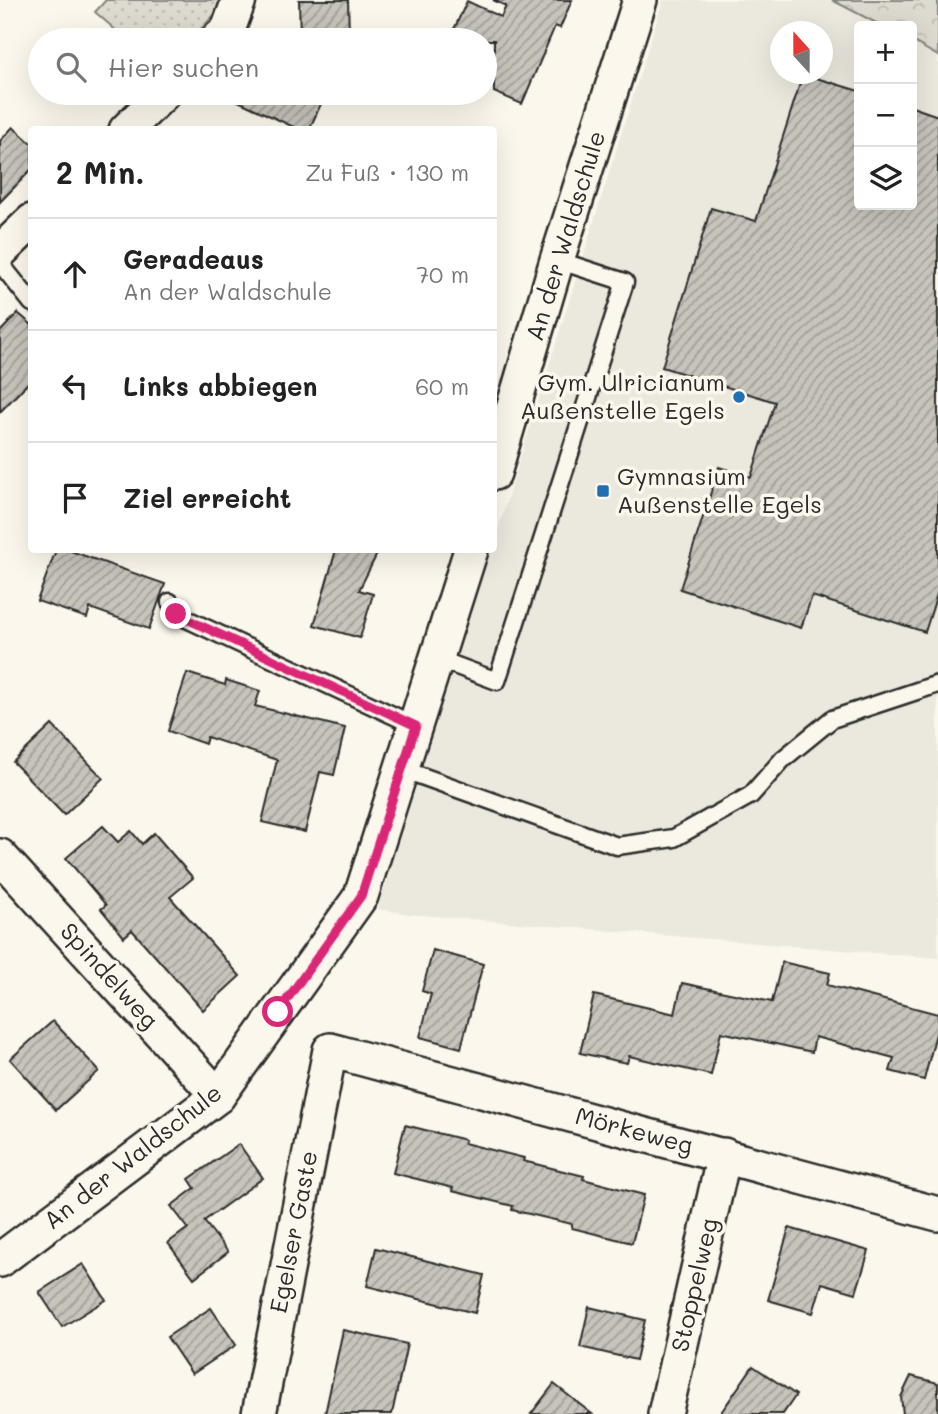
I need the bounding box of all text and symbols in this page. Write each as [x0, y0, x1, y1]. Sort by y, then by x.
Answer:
north arrow [770, 21, 833, 84]
map controls [854, 21, 917, 210]
button: + [854, 21, 917, 84]
search box [28, 28, 497, 105]
icon: search [52, 48, 90, 86]
text: Hier suchen [108, 50, 259, 84]
button: − [854, 84, 917, 147]
street label: An der Waldschule [518, 127, 611, 344]
button: layers [854, 147, 917, 210]
text: 2 Min. [56, 152, 144, 192]
text: Zu Fuß · 130 m [305, 157, 469, 187]
text: Geradeaus [123, 242, 264, 276]
icon: ahead [56, 255, 94, 293]
text: 70 m [416, 259, 469, 289]
text: An der Waldschule [123, 276, 332, 306]
place label: Gym. Ulricianum Außenstelle Egels [520, 366, 725, 425]
icon: left [56, 367, 94, 405]
text: Links abbiegen [123, 369, 318, 403]
text: 60 m [415, 371, 469, 401]
marker: Gym. Ulricianum Außenstelle Egels [731, 389, 747, 405]
place label: Gymnasium Außenstelle Egels [617, 460, 822, 519]
icon: arrive [56, 479, 94, 517]
text: Ziel erreicht [123, 481, 291, 515]
marker: Gymnasium Außenstelle Egels [595, 483, 611, 499]
route end [160, 598, 191, 629]
street label: Spindelweg [54, 915, 166, 1035]
route start [262, 996, 293, 1027]
street label: An der Waldschule [37, 1077, 228, 1235]
street label: Mörkeweg [572, 1099, 697, 1160]
street label: Egelser Gaste [262, 1148, 323, 1315]
street label: Stoppelweg [663, 1215, 724, 1355]

